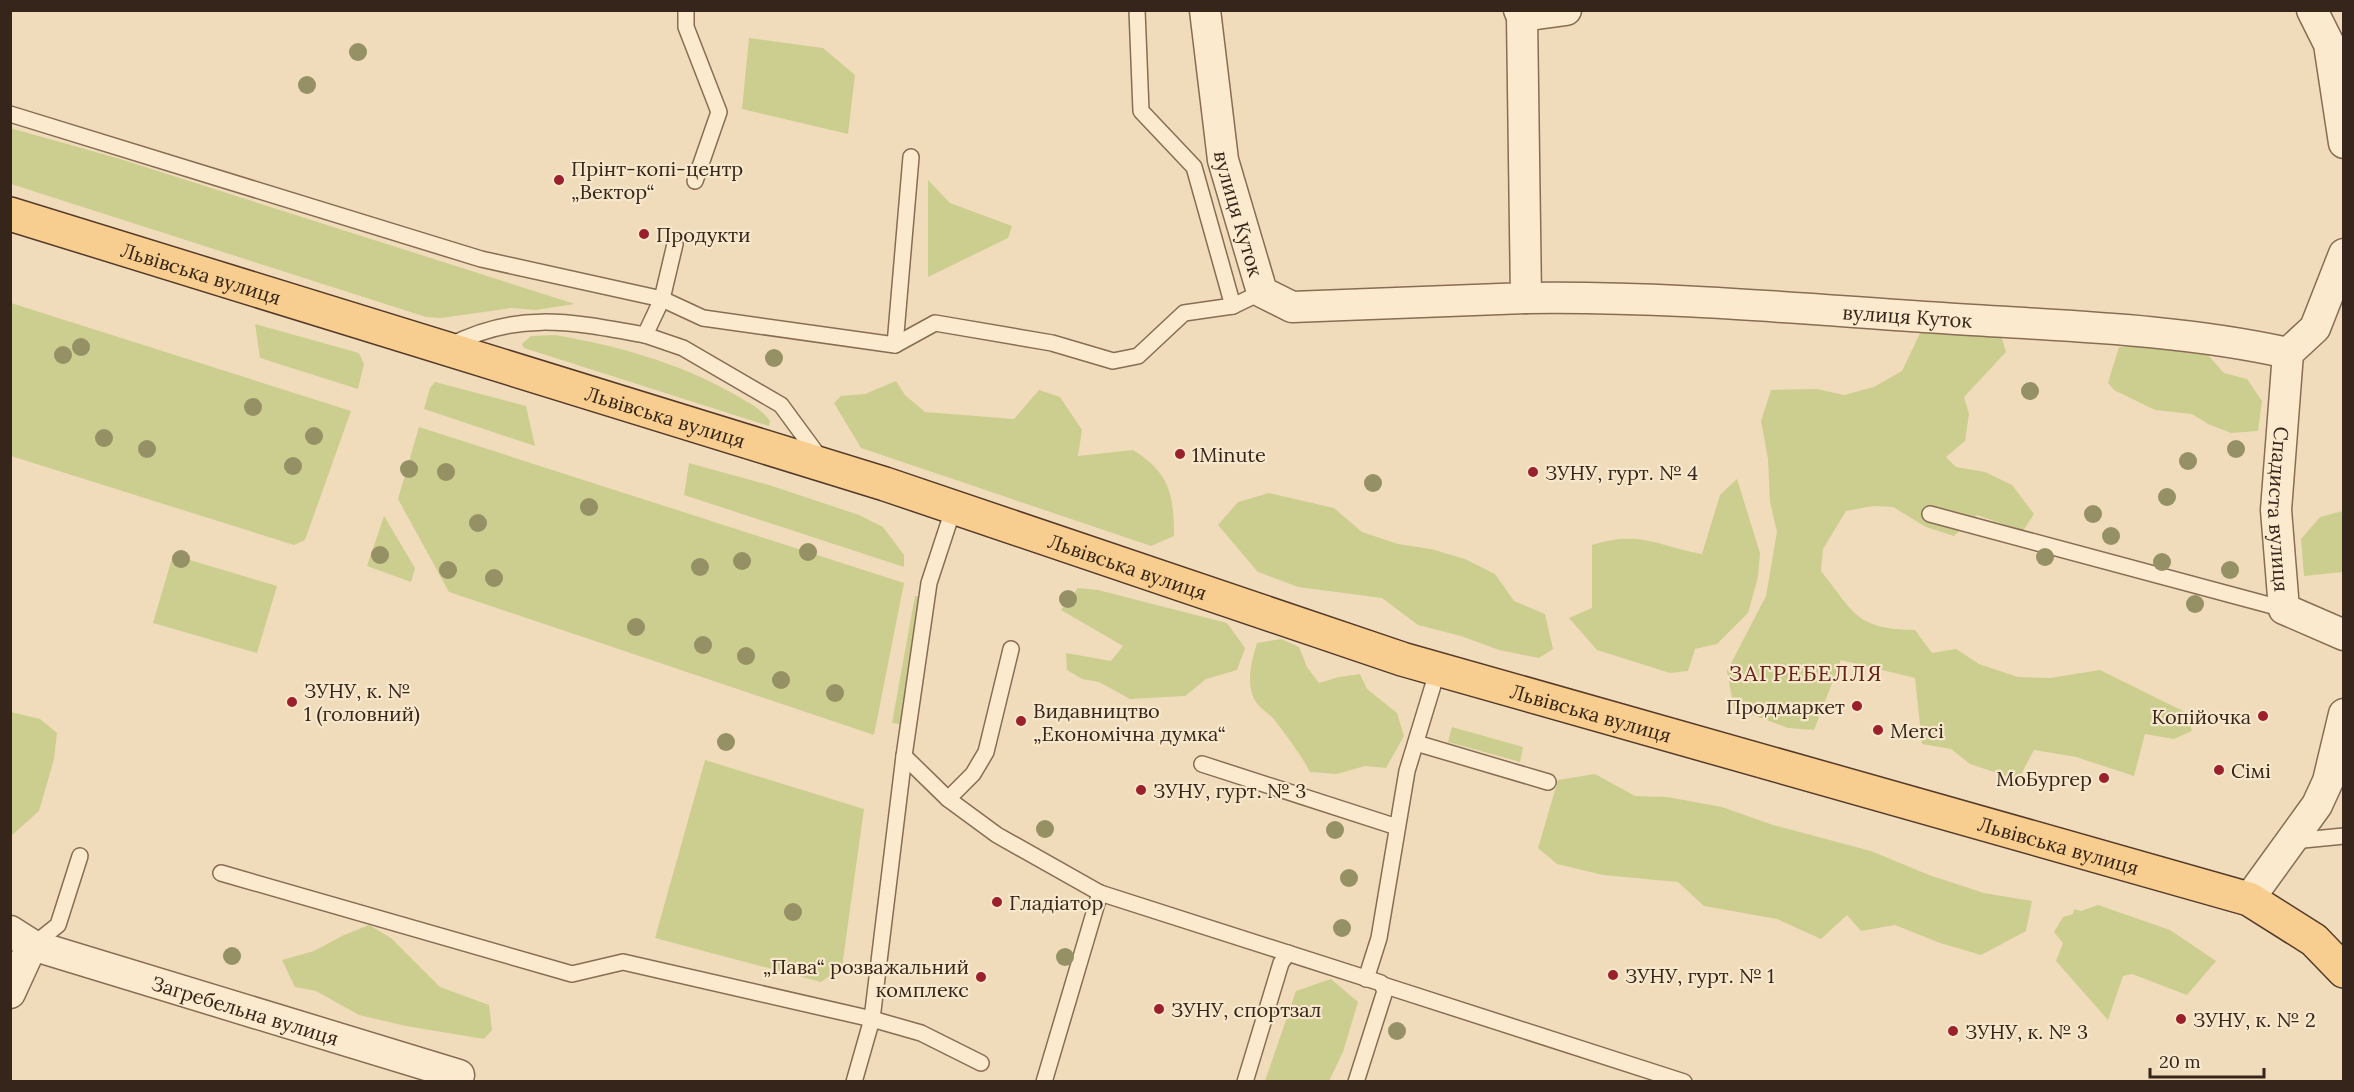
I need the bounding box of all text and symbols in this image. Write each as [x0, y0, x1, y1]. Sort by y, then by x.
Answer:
street label: вулиця Куток [1210, 150, 1269, 280]
place label: Прінт-копі-центр „Вектор“ [571, 156, 743, 204]
marker: Прінт-копі-центр „Вектор“ [552, 173, 566, 187]
place label: Продукти [656, 222, 750, 247]
marker: Продукти [637, 227, 651, 241]
street label: Львівська вулиця [118, 237, 284, 309]
street label: вулиця Куток [1842, 299, 1973, 332]
street label: Львівська вулиця [582, 380, 749, 453]
street label: Спадиста вулиця [2263, 426, 2295, 593]
place label: 1Minute [1192, 442, 1266, 467]
marker: 1Minute [1173, 447, 1187, 461]
place label: ЗУНУ, гурт. № 4 [1545, 460, 1698, 485]
marker: ЗУНУ, гурт. № 4 [1526, 465, 1540, 479]
street label: Львівська вулиця [1045, 528, 1210, 605]
district label: ЗАГРЕБЕЛЛЯ [1729, 659, 1883, 687]
place label: ЗУНУ, к. № 1 (головний) [304, 678, 420, 727]
street label: Львівська вулиця [1508, 678, 1674, 747]
place label: Продмаркет [1726, 694, 1845, 719]
marker: ЗУНУ, к. № 1 (головний) [285, 695, 299, 709]
place label: Видавництво „Економічна думка“ [1033, 698, 1226, 746]
marker: Продмаркет [1850, 699, 1864, 713]
place label: Копійочка [2152, 704, 2251, 729]
marker: Копійочка [2256, 709, 2270, 723]
marker: Видавництво „Економічна думка“ [1014, 714, 1028, 728]
place label: Merci [1890, 718, 1944, 743]
marker: Merci [1871, 723, 1885, 737]
place label: Сімі [2231, 758, 2271, 783]
marker: Сімі [2212, 763, 2226, 777]
place label: МоБургер [1996, 766, 2092, 791]
marker: МоБургер [2097, 771, 2111, 785]
place label: ЗУНУ, гурт. № 3 [1153, 778, 1306, 803]
marker: ЗУНУ, гурт. № 3 [1134, 783, 1148, 797]
street label: Львівська вулиця [1975, 810, 2142, 880]
place label: Гладіатор [1009, 890, 1103, 915]
marker: Гладіатор [990, 895, 1004, 909]
place label: „Пава“ розважальний комплекс [763, 954, 969, 1002]
place label: ЗУНУ, гурт. № 1 [1625, 963, 1775, 988]
marker: ЗУНУ, гурт. № 1 [1606, 968, 1620, 982]
street label: Загребельна вулиця [149, 970, 342, 1050]
marker: „Пава“ розважальний комплекс [974, 970, 988, 984]
place label: ЗУНУ, спортзал [1171, 997, 1321, 1022]
marker: ЗУНУ, спортзал [1152, 1002, 1166, 1016]
place label: ЗУНУ, к. № 2 [2193, 1007, 2316, 1032]
marker: ЗУНУ, к. № 2 [2174, 1012, 2188, 1026]
place label: ЗУНУ, к. № 3 [1965, 1019, 2088, 1044]
marker: ЗУНУ, к. № 3 [1946, 1024, 1960, 1038]
scale bar [2150, 1041, 2264, 1079]
text: 20 m [2159, 1050, 2201, 1073]

